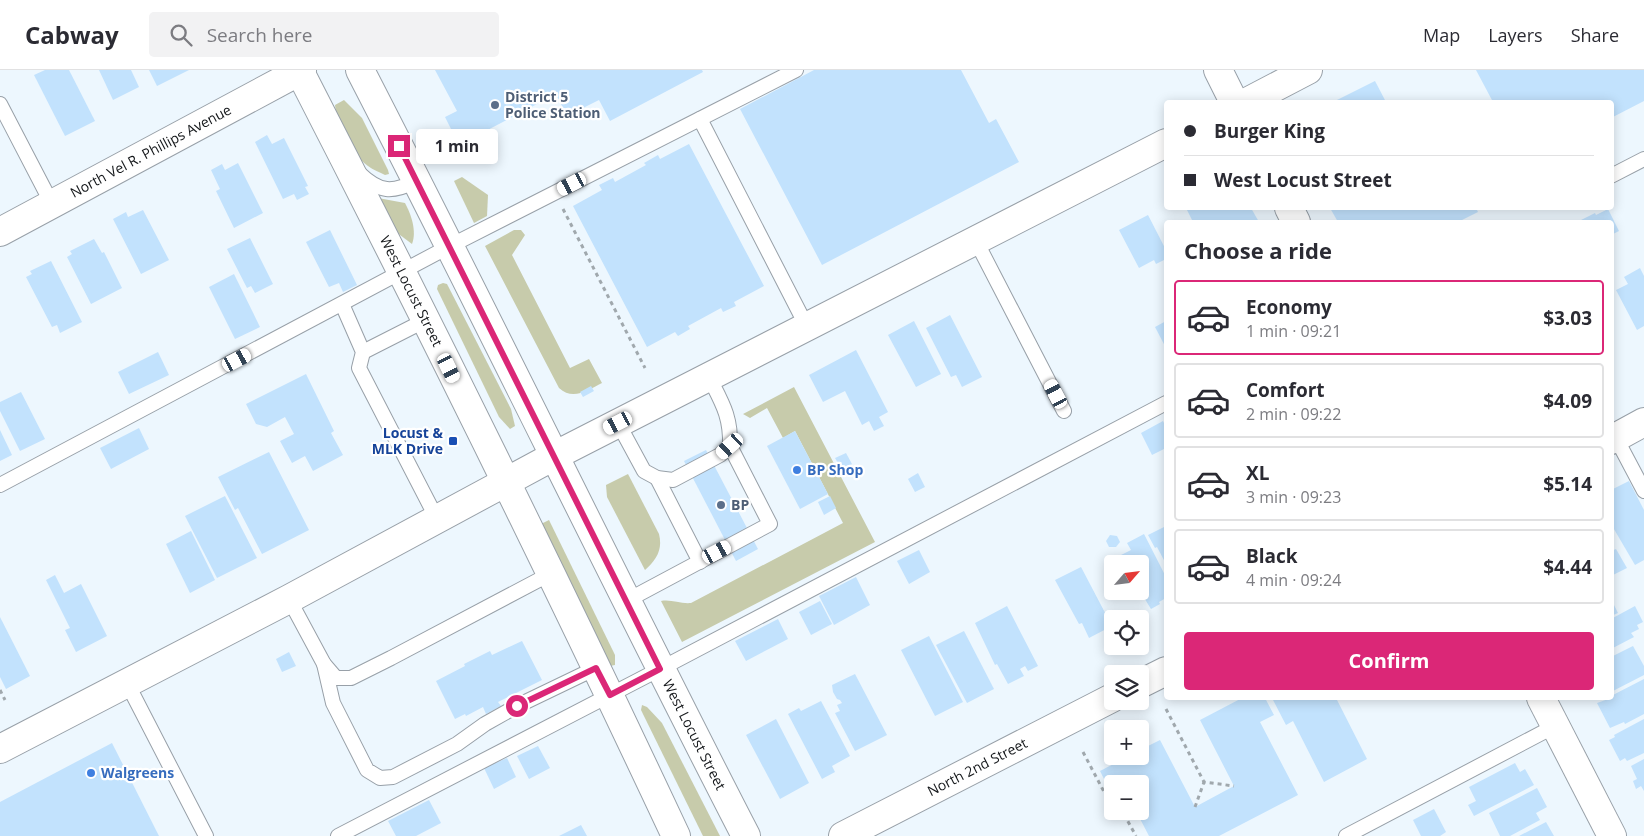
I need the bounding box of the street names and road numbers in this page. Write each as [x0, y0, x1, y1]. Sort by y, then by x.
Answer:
street label: North Vel R. Phillips Avenue [67, 100, 234, 202]
street label: West Locust Street [376, 232, 447, 350]
street label: West Locust Street [659, 676, 731, 793]
street label: North 2nd Street [924, 733, 1030, 800]

